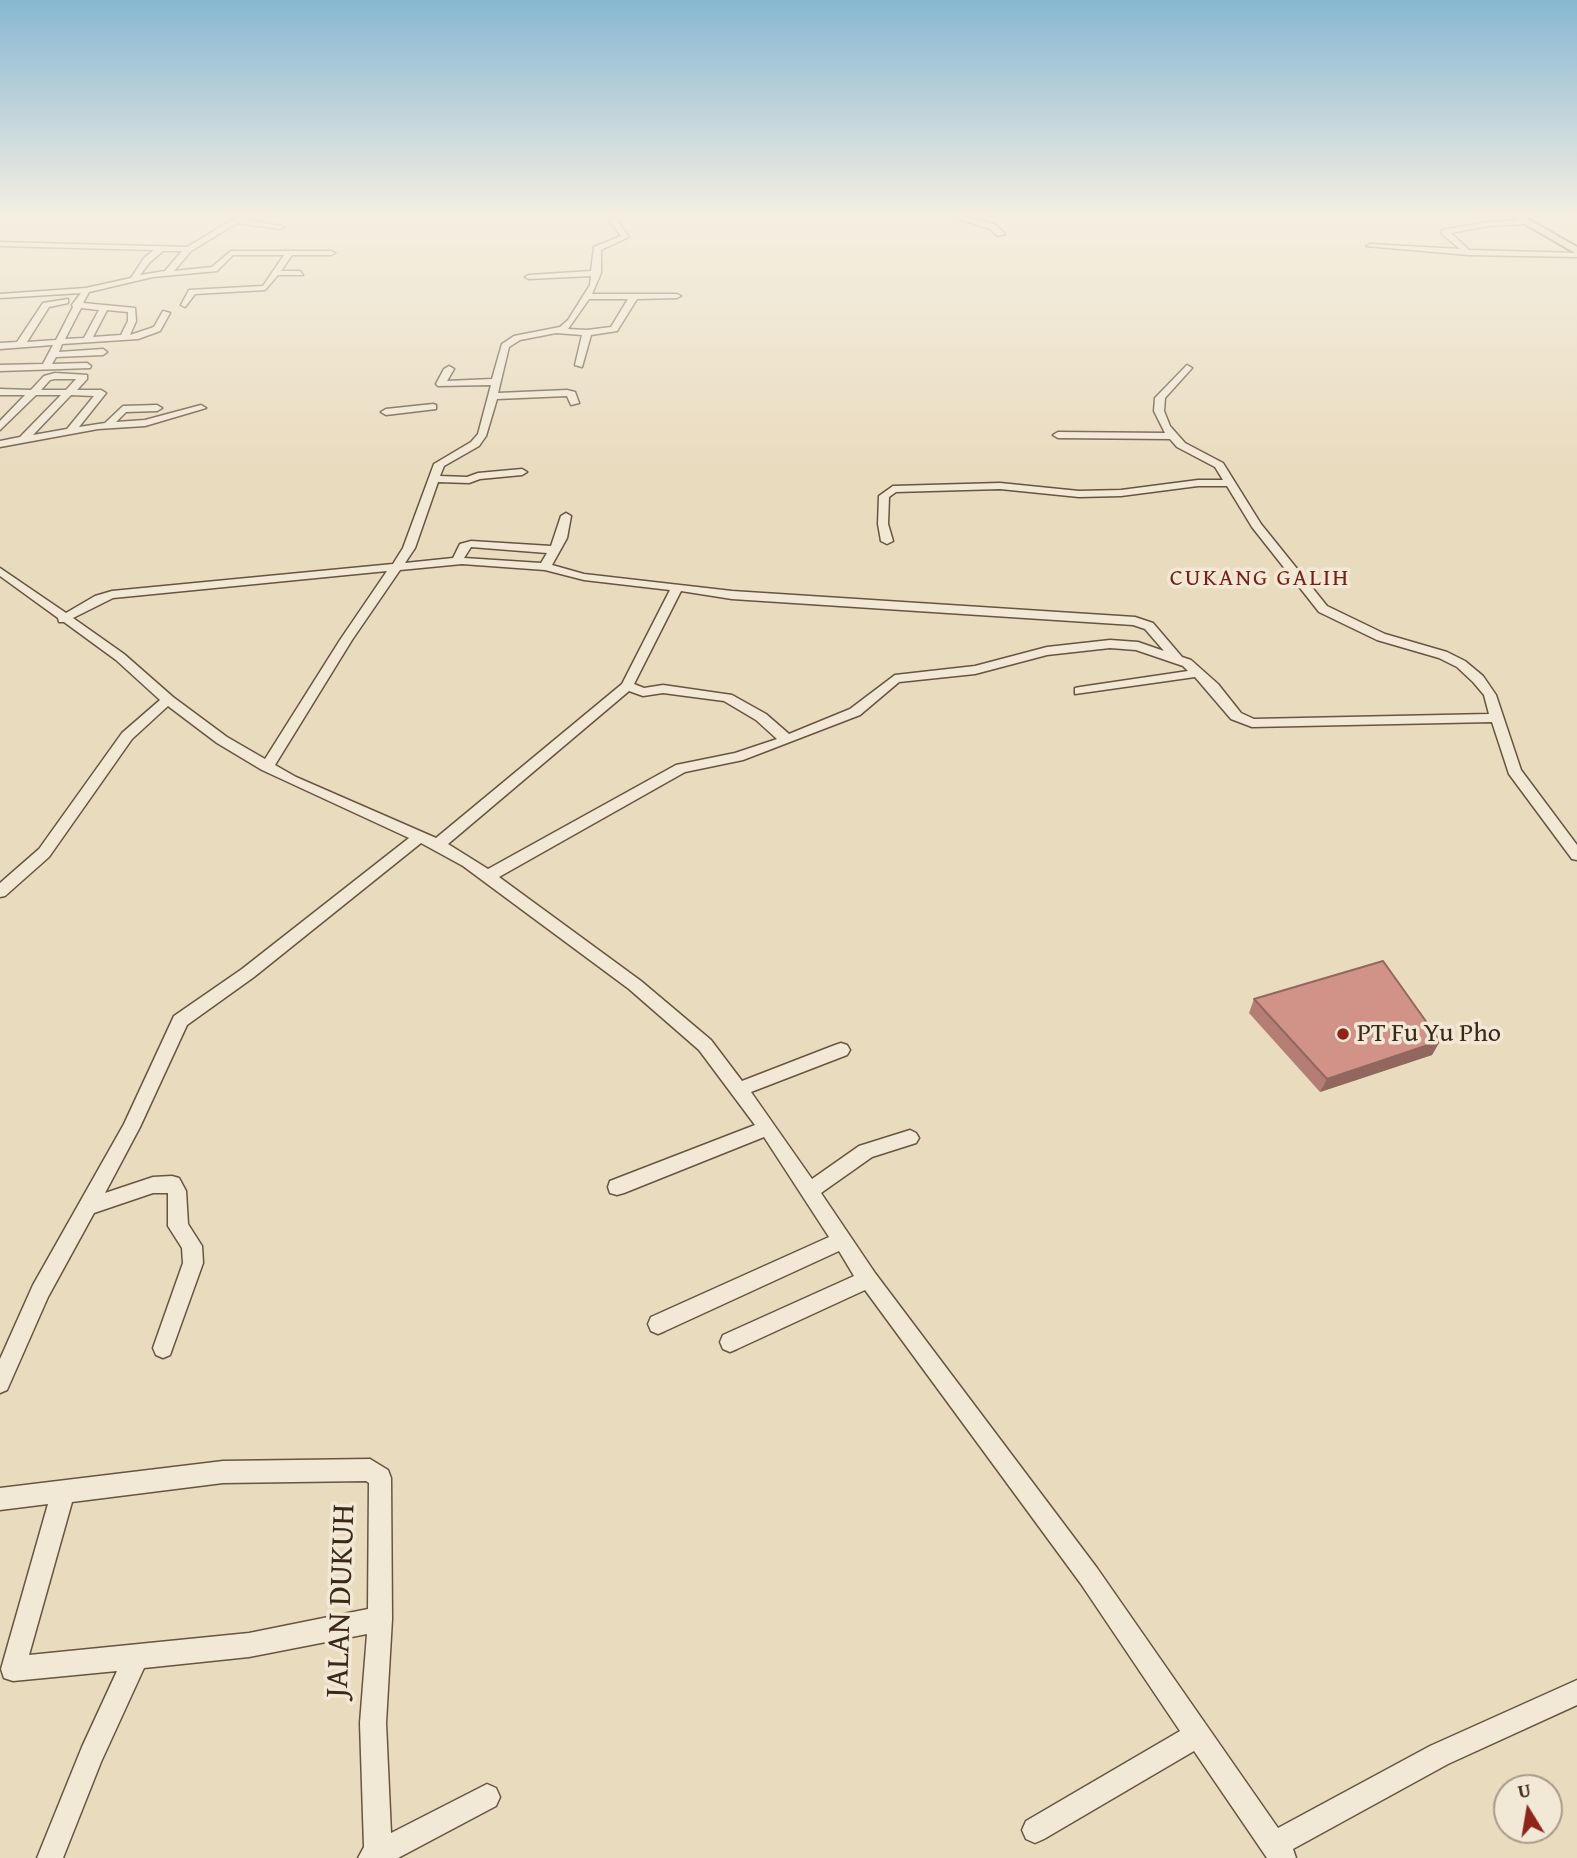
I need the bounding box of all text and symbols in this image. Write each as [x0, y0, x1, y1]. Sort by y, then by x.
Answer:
district label: CUKANG GALIH [1171, 565, 1349, 593]
place label: PT Fu Yu Pho [1357, 1018, 1501, 1050]
marker: PT Fu Yu Pho [1335, 1026, 1351, 1042]
street label: JALAN DUKUH [319, 1503, 365, 1699]
north arrow [1493, 1774, 1563, 1844]
text: U [1515, 1775, 1533, 1805]

